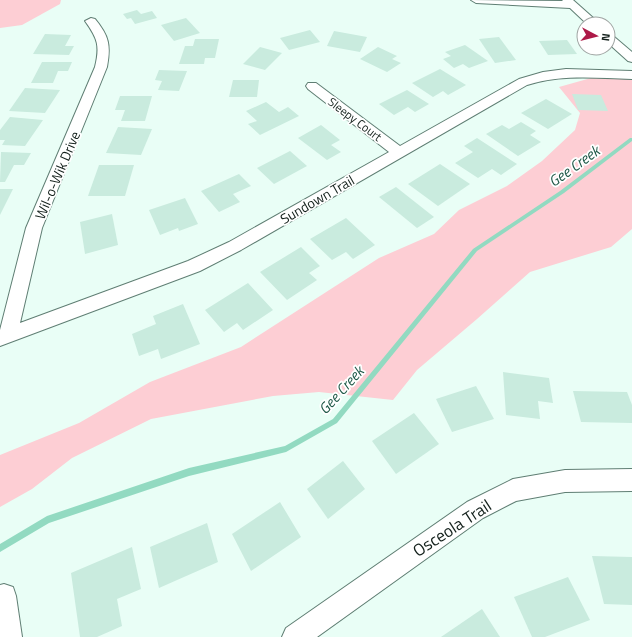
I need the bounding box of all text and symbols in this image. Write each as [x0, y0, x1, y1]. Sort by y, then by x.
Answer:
north arrow [576, 16, 616, 56]
text: N [598, 32, 614, 42]
street label: Sleepy Court [324, 92, 387, 146]
street label: Wil-o-Wik Drive [29, 128, 85, 222]
water label: Gee Creek [544, 138, 606, 192]
street label: Sundown Trail [276, 169, 358, 229]
water label: Gee Creek [313, 359, 371, 419]
street label: Osceola Trail [407, 493, 497, 563]

